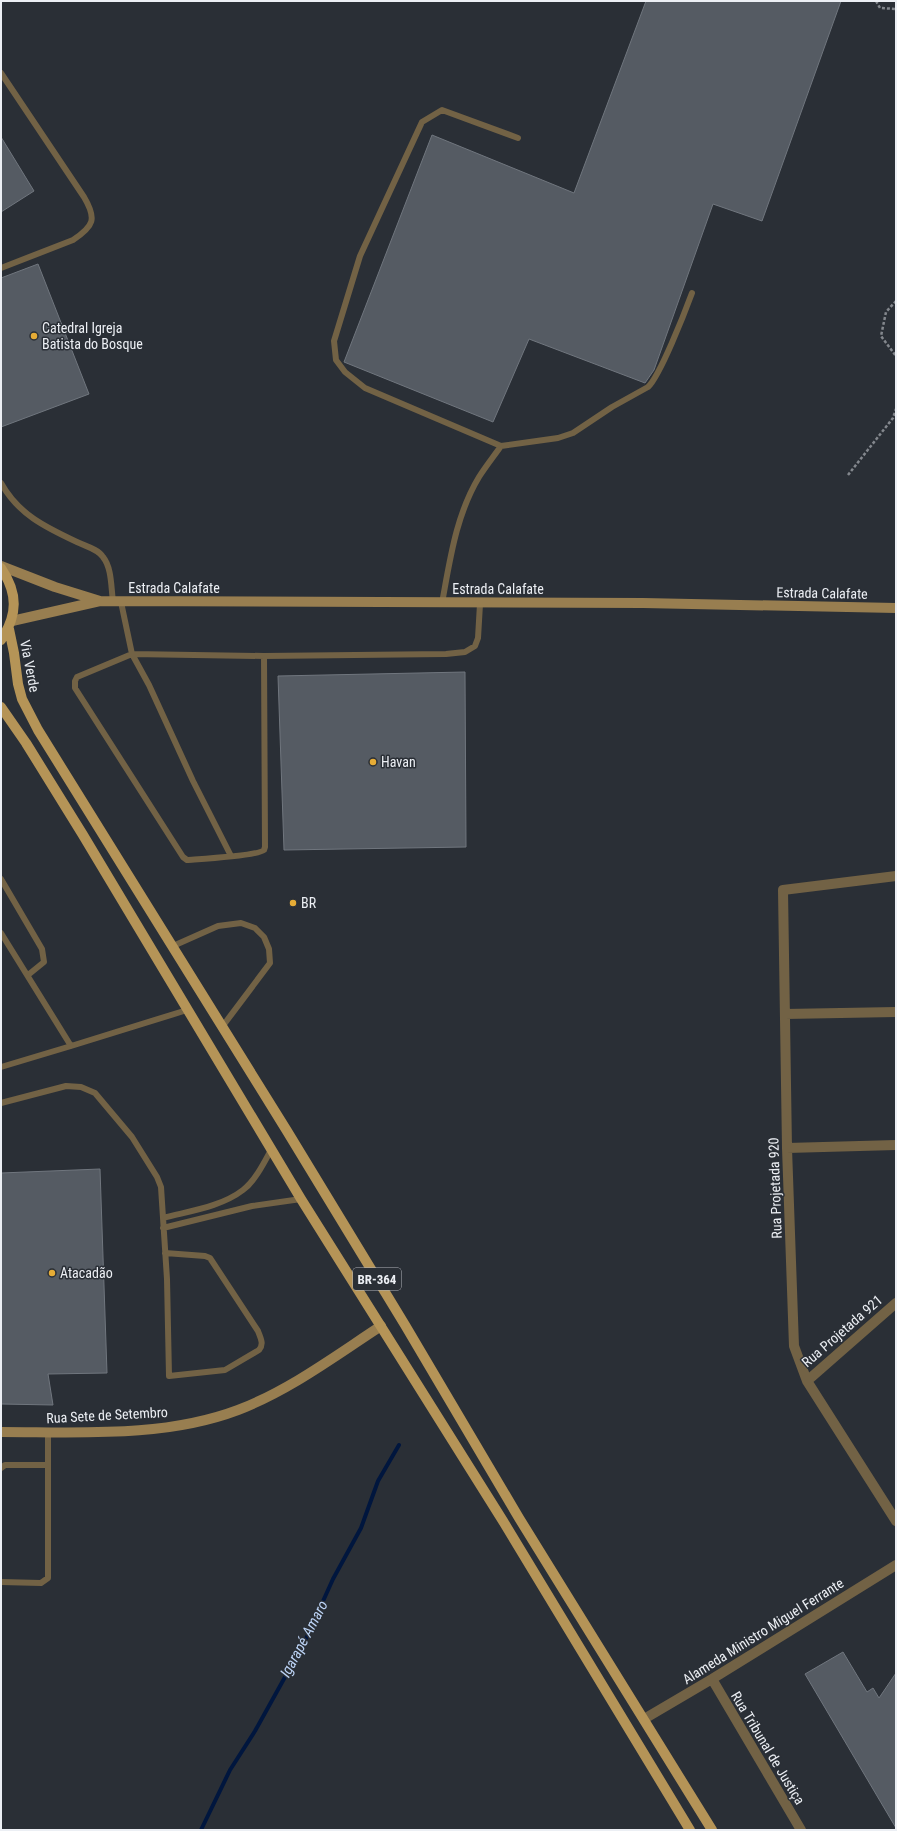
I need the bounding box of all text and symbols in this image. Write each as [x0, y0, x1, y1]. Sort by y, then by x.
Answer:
place label: Catedral Igreja Batista do Bosque [42, 320, 143, 352]
marker: Catedral Igreja Batista do Bosque [29, 331, 39, 341]
street label: Estrada Calafate [128, 580, 220, 596]
street label: Estrada Calafate [452, 581, 544, 597]
street label: Estrada Calafate [776, 584, 868, 602]
street label: Via Verde [17, 639, 43, 694]
place label: Havan [381, 754, 416, 770]
marker: Havan [368, 757, 378, 767]
place label: BR [301, 895, 317, 911]
marker: BR [288, 898, 298, 908]
street label: Rua Projetada 920 [765, 1137, 785, 1239]
place label: Atacadão [60, 1265, 113, 1281]
marker: Atacadão [47, 1268, 57, 1278]
road number: BR-364 [353, 1268, 401, 1290]
street label: Rua Projetada 921 [799, 1292, 885, 1370]
street label: Rua Sete de Setembro [46, 1404, 168, 1426]
street label: Alameda Ministro Miguel Ferrante [680, 1575, 847, 1687]
water label: Igarapé Amaro [276, 1598, 332, 1680]
street label: Rua Tribunal de Justiça [728, 1689, 808, 1807]

